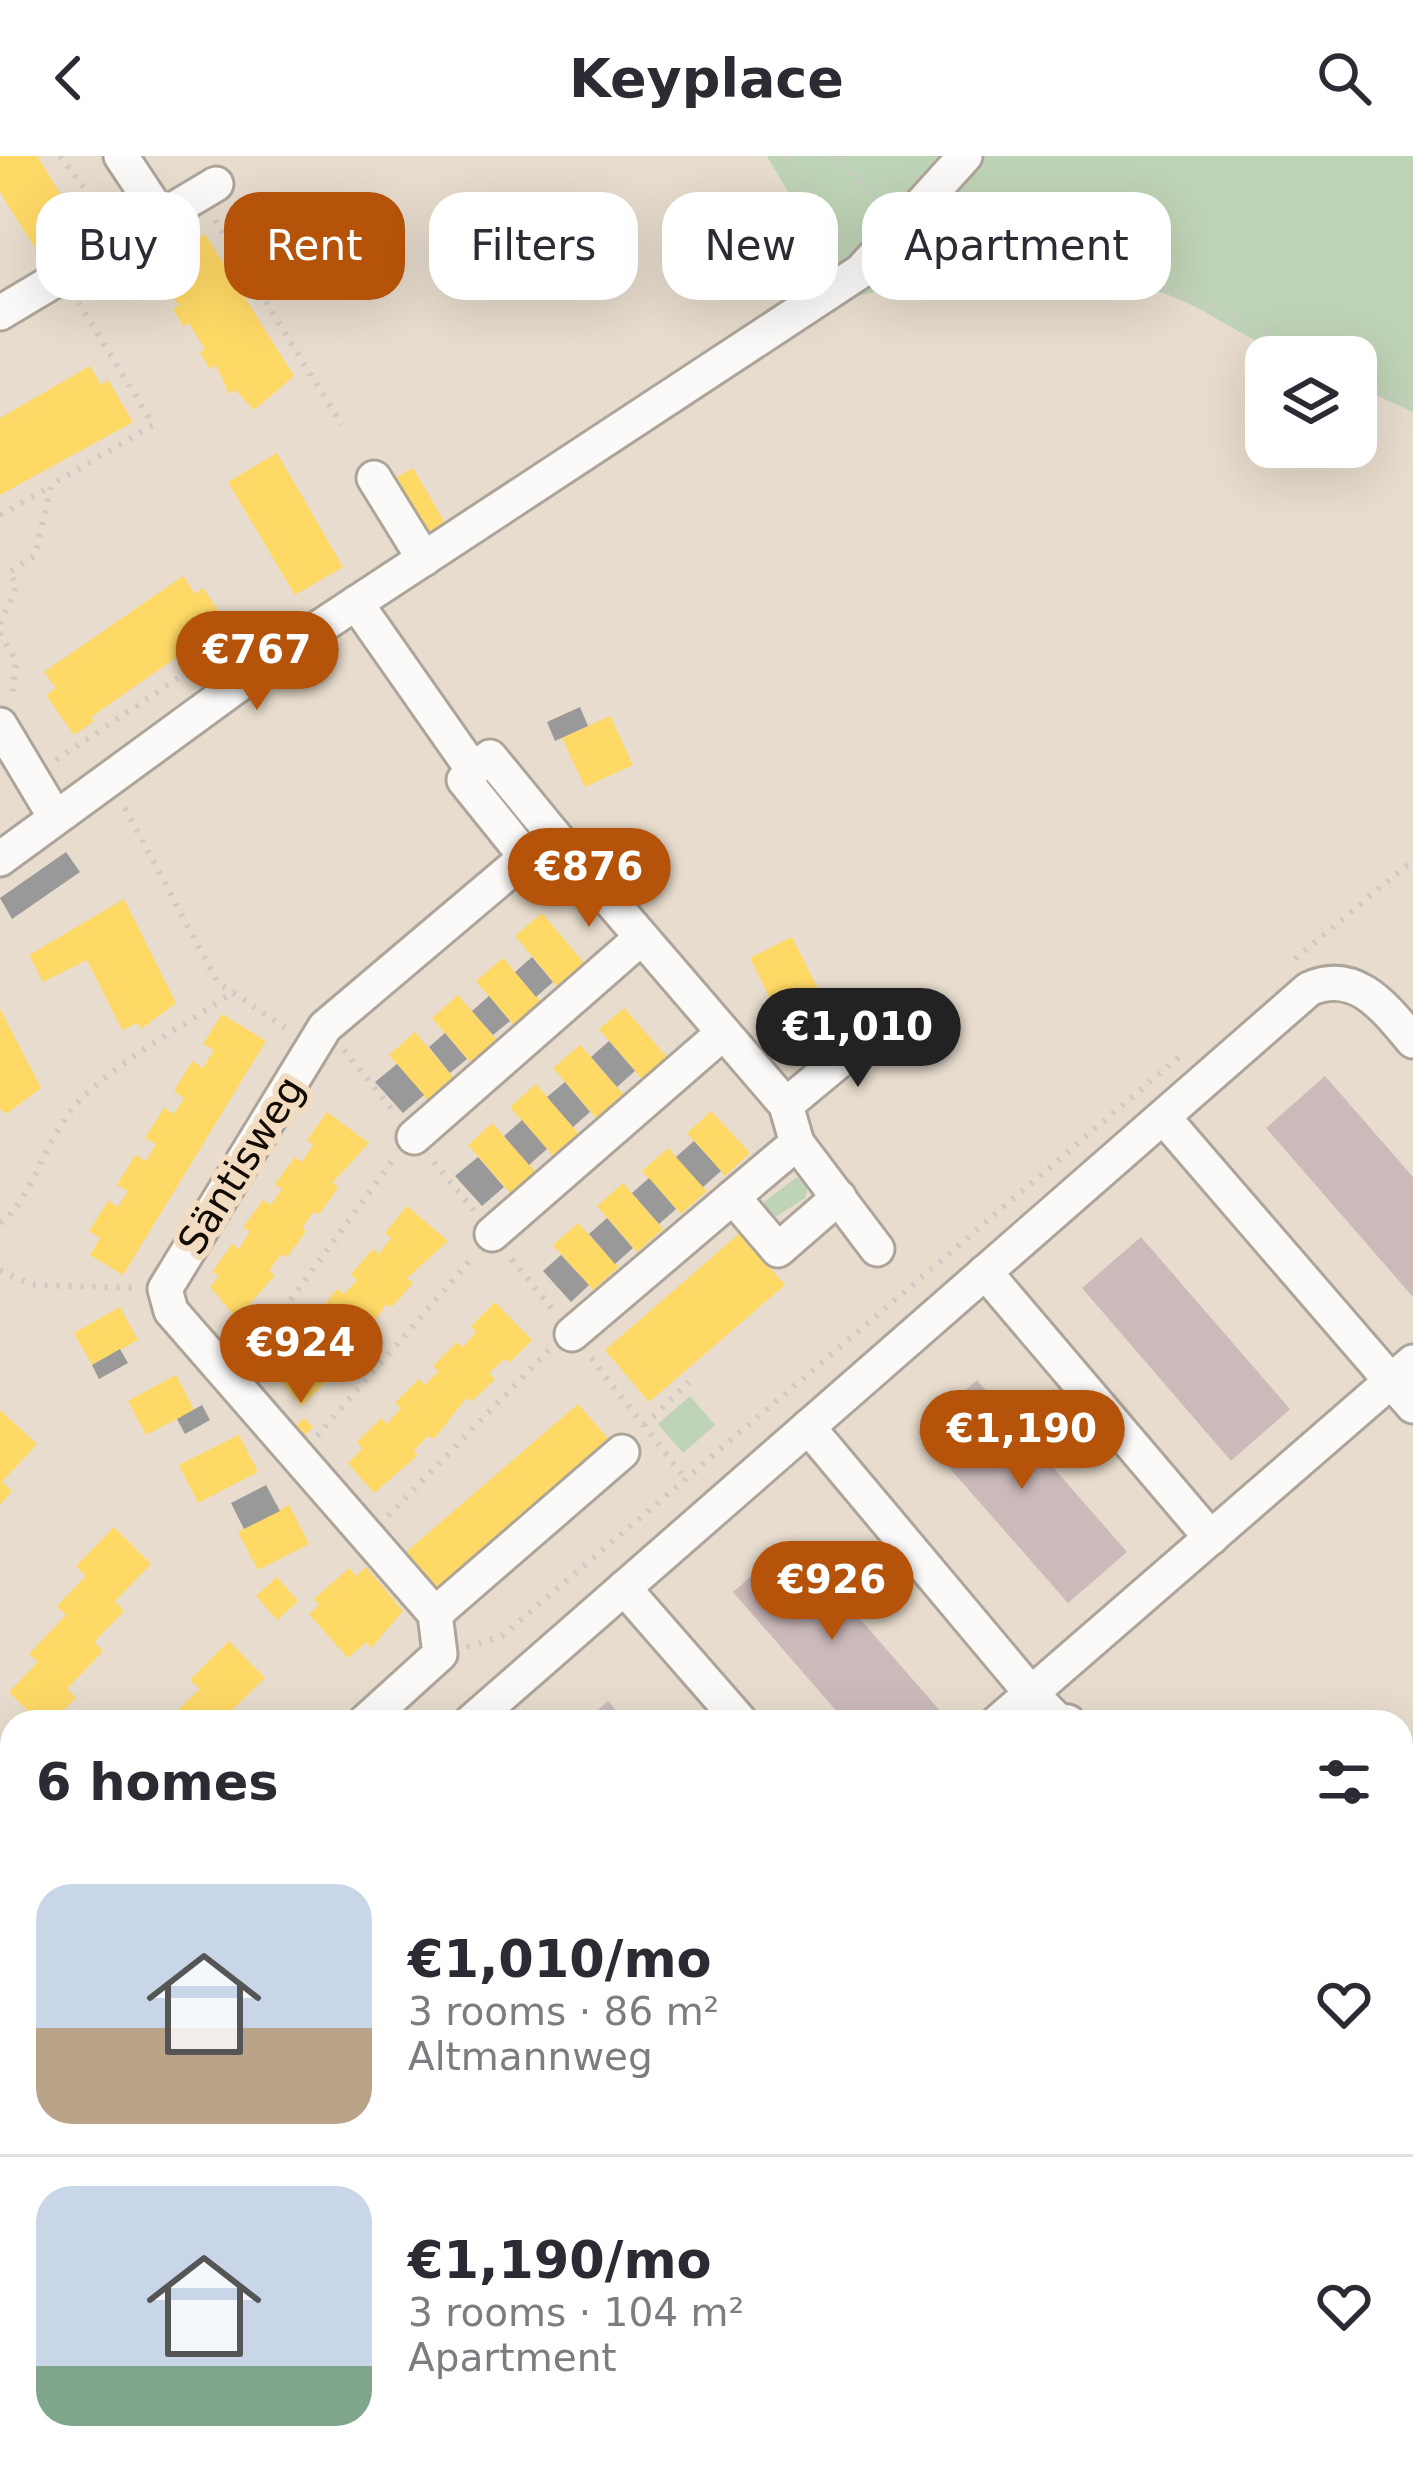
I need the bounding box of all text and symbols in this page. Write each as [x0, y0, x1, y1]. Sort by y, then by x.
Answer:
icon: back [36, 45, 102, 111]
icon: search [1311, 45, 1377, 111]
text: Keyplace [569, 47, 844, 110]
chip: Buy [36, 192, 200, 300]
chip: Rent [224, 192, 405, 300]
chip: Filters [429, 192, 638, 300]
chip: New [662, 192, 838, 300]
chip: Apartment [862, 192, 1171, 300]
map controls [1245, 336, 1377, 468]
button: layers [1245, 336, 1377, 468]
pin: €767 [186, 611, 328, 713]
text: €767 [203, 627, 311, 672]
pin: €876 [518, 828, 660, 930]
text: €876 [535, 844, 643, 889]
pin: €1,010 [760, 988, 956, 1090]
text: €1,010 [783, 1004, 933, 1049]
street label: Säntisweg [169, 1068, 313, 1262]
pin: €924 [230, 1304, 372, 1406]
text: €924 [247, 1320, 355, 1365]
pin: €1,190 [924, 1390, 1120, 1492]
text: €1,190 [947, 1406, 1097, 1451]
pin: €926 [761, 1541, 903, 1643]
text: €926 [778, 1557, 886, 1602]
icon: filters [1311, 1749, 1377, 1815]
text: 6 homes [36, 1753, 279, 1812]
text: €1,010/mo [408, 1930, 712, 1989]
icon: home [132, 1932, 276, 2076]
icon: heart [1311, 1971, 1377, 2037]
text: 3 rooms · 86 m² [408, 1989, 719, 2034]
text: Altmannweg [408, 2034, 653, 2079]
text: €1,190/mo [408, 2231, 712, 2290]
icon: home [132, 2234, 276, 2378]
icon: heart [1311, 2273, 1377, 2339]
text: 3 rooms · 104 m² [408, 2290, 744, 2335]
text: Apartment [408, 2335, 617, 2380]

